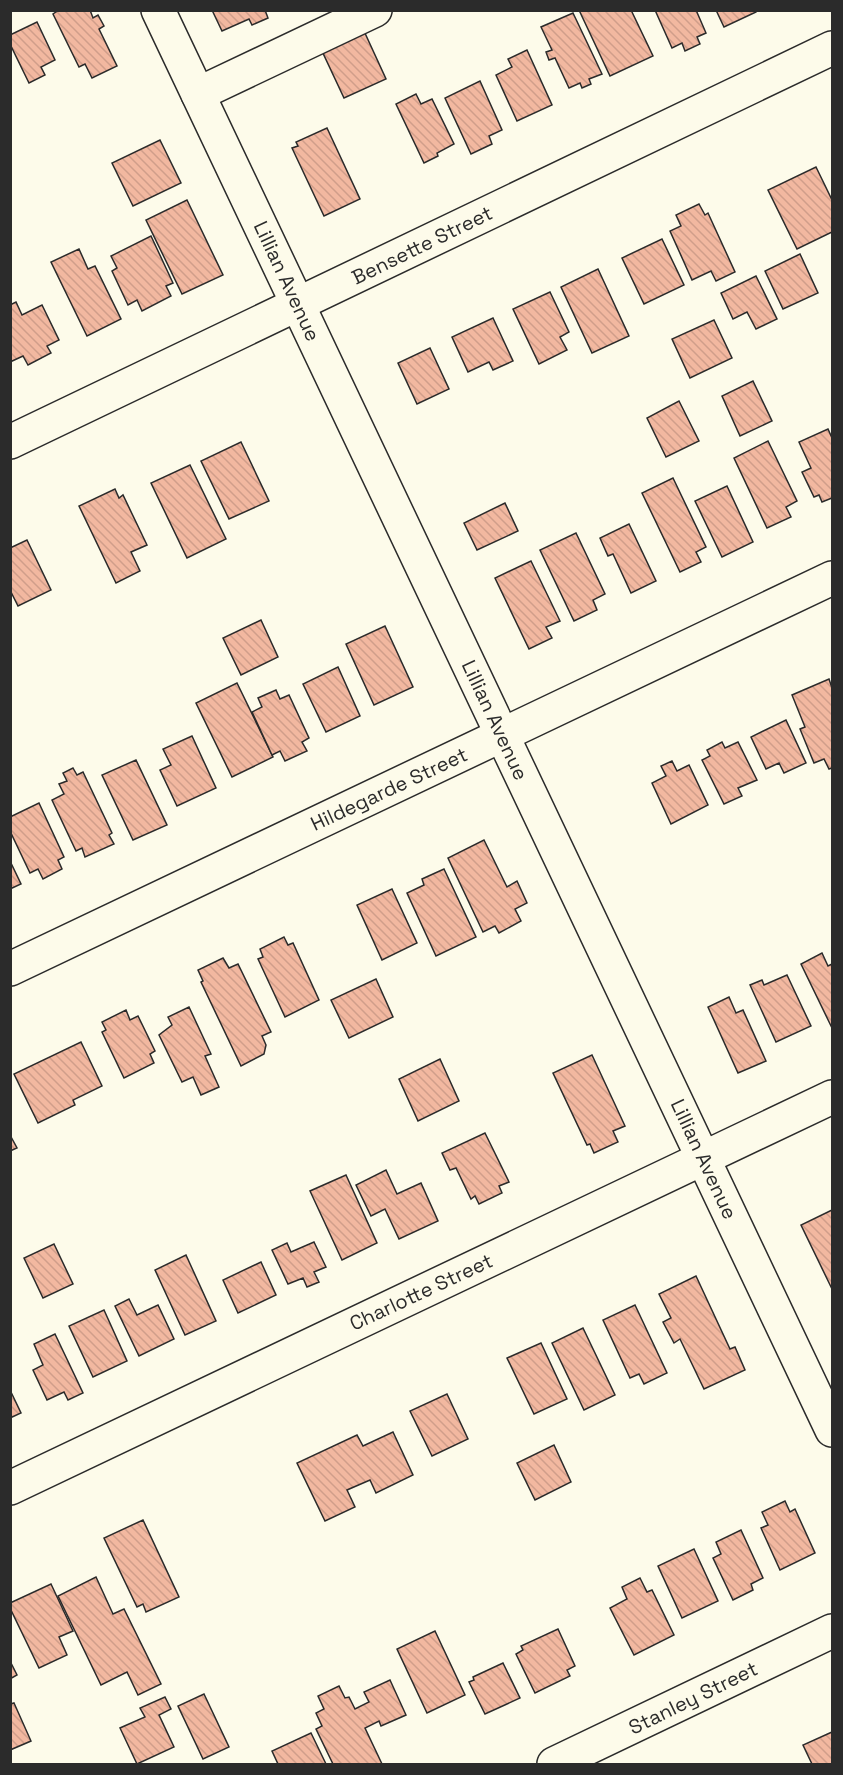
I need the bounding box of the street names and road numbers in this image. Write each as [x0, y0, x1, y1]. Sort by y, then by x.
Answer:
street label: Bensette Street [347, 200, 497, 290]
street label: Lillian Avenue [248, 217, 326, 345]
street label: Lillian Avenue [456, 656, 534, 784]
street label: Hildegarde Street [306, 741, 472, 837]
street label: Lillian Avenue [665, 1095, 743, 1223]
street label: Charlotte Street [345, 1247, 497, 1337]
street label: Stanley Street [624, 1656, 762, 1740]

